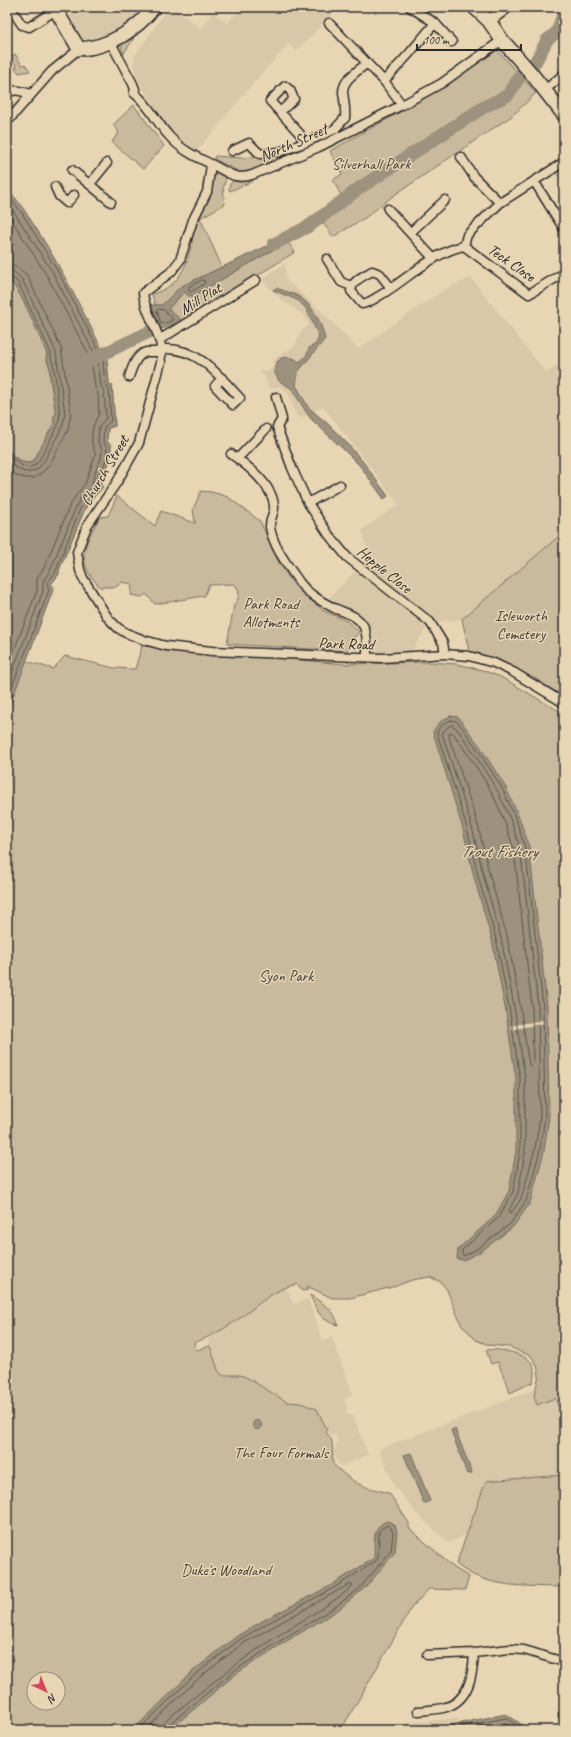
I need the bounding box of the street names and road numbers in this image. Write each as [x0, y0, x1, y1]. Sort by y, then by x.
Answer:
street label: North Street [256, 118, 333, 167]
street label: Teck Close [484, 239, 540, 287]
street label: Mill Plat [176, 277, 227, 319]
street label: Church Street [76, 430, 135, 509]
street label: Hepple Close [353, 542, 417, 599]
street label: Park Road [318, 633, 377, 655]

